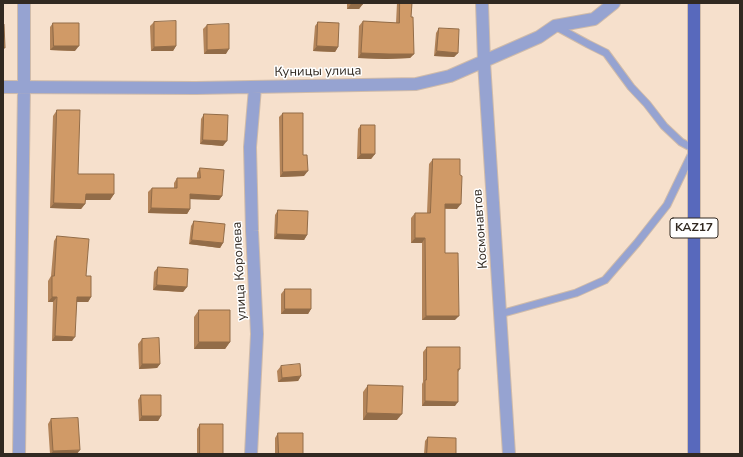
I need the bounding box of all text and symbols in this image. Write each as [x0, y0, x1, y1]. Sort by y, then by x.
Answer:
street label: Куницы улица [274, 63, 362, 81]
street label: Космонавтов [470, 189, 492, 269]
road number: KAZ17 [670, 218, 718, 238]
street label: улица Королева [230, 221, 250, 321]

